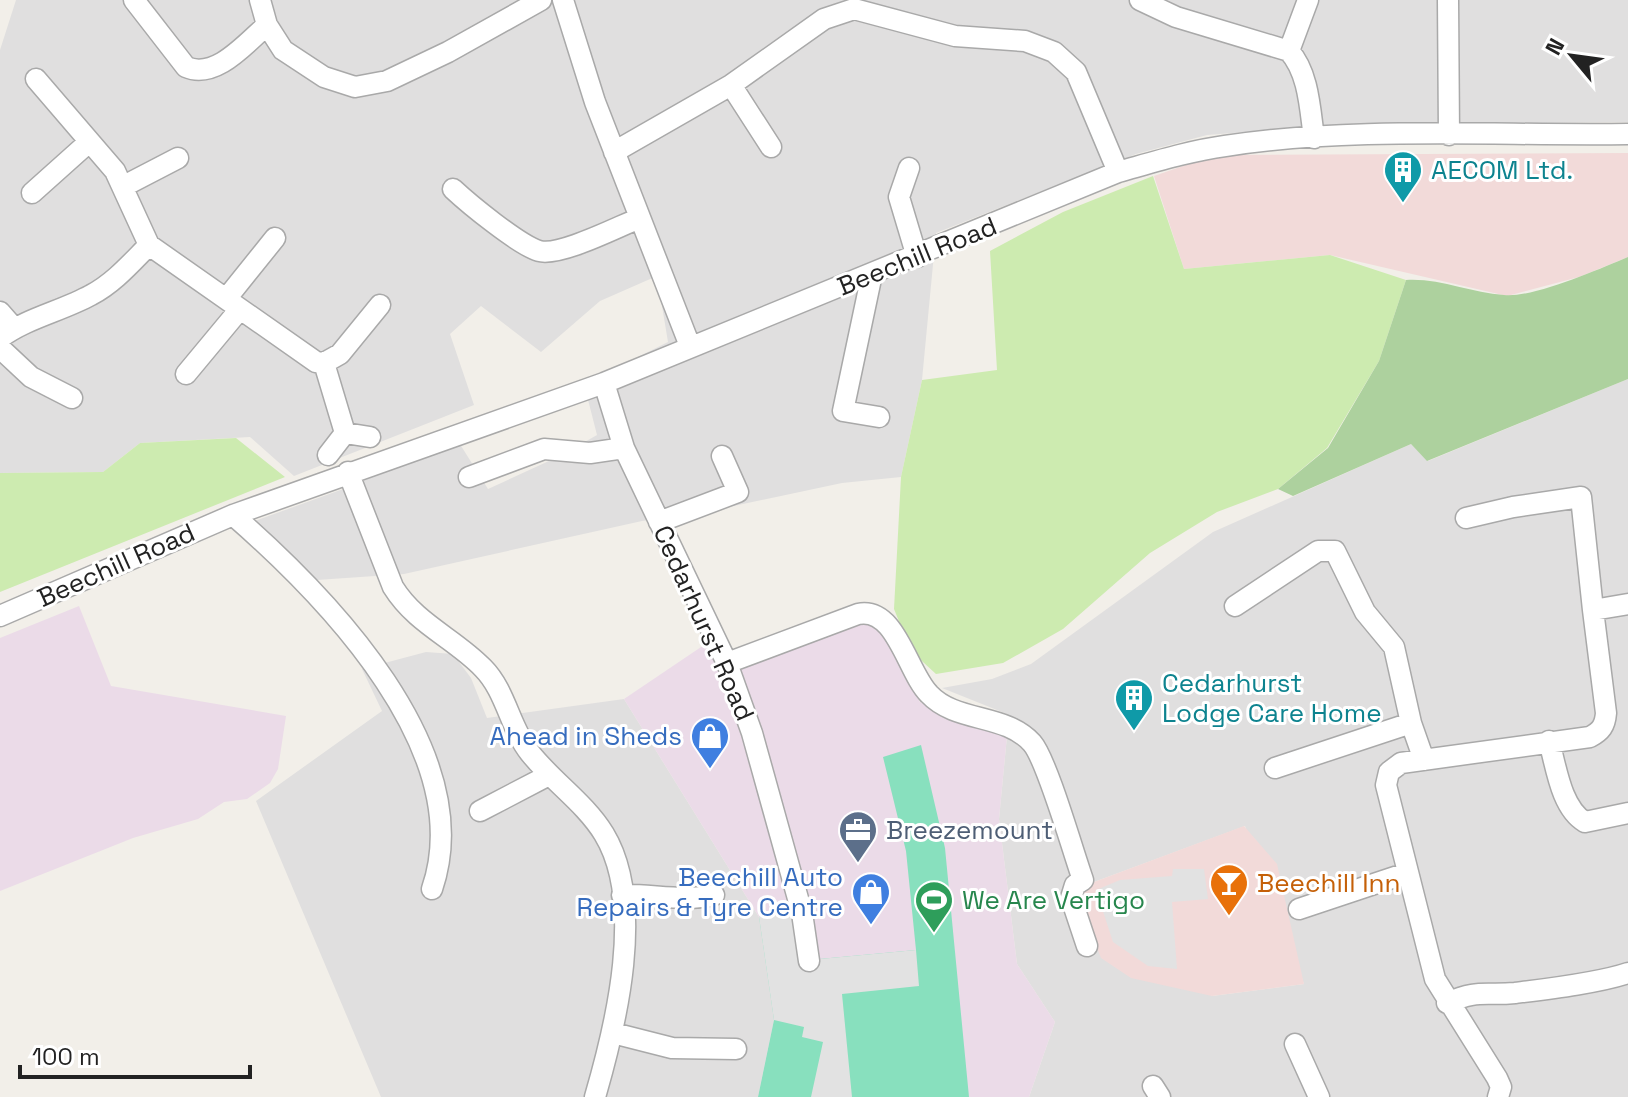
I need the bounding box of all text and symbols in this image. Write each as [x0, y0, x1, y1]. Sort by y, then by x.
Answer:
north arrow [1532, 16, 1612, 96]
text: N [1539, 33, 1570, 60]
building icon: AECOM Ltd. [1382, 149, 1424, 204]
place label: AECOM Ltd. [1431, 153, 1573, 187]
street label: Beechill Road [832, 209, 1002, 303]
street label: Beechill Road [32, 515, 200, 615]
street label: Cedarhurst Road [646, 520, 762, 726]
place label: Cedarhurst Lodge Care Home [1162, 666, 1382, 730]
building icon: Cedarhurst Lodge Care Home [1113, 677, 1155, 732]
shop icon: Ahead in Sheds [689, 715, 731, 770]
place label: Ahead in Sheds [490, 719, 682, 753]
office icon: Breezemount [837, 809, 879, 864]
place label: Breezemount [886, 813, 1053, 847]
place label: Beechill Auto Repairs & Tyre Centre [577, 860, 843, 924]
bar icon: Beechill Inn [1208, 862, 1250, 917]
place label: Beechill Inn [1257, 866, 1400, 900]
shop icon: Beechill Auto Repairs & Tyre Centre [850, 871, 892, 926]
sports icon: We Are Vertigo [913, 879, 955, 934]
place label: We Are Vertigo [962, 883, 1145, 917]
scale bar [20, 1029, 250, 1079]
text: 100 m [32, 1041, 100, 1072]

